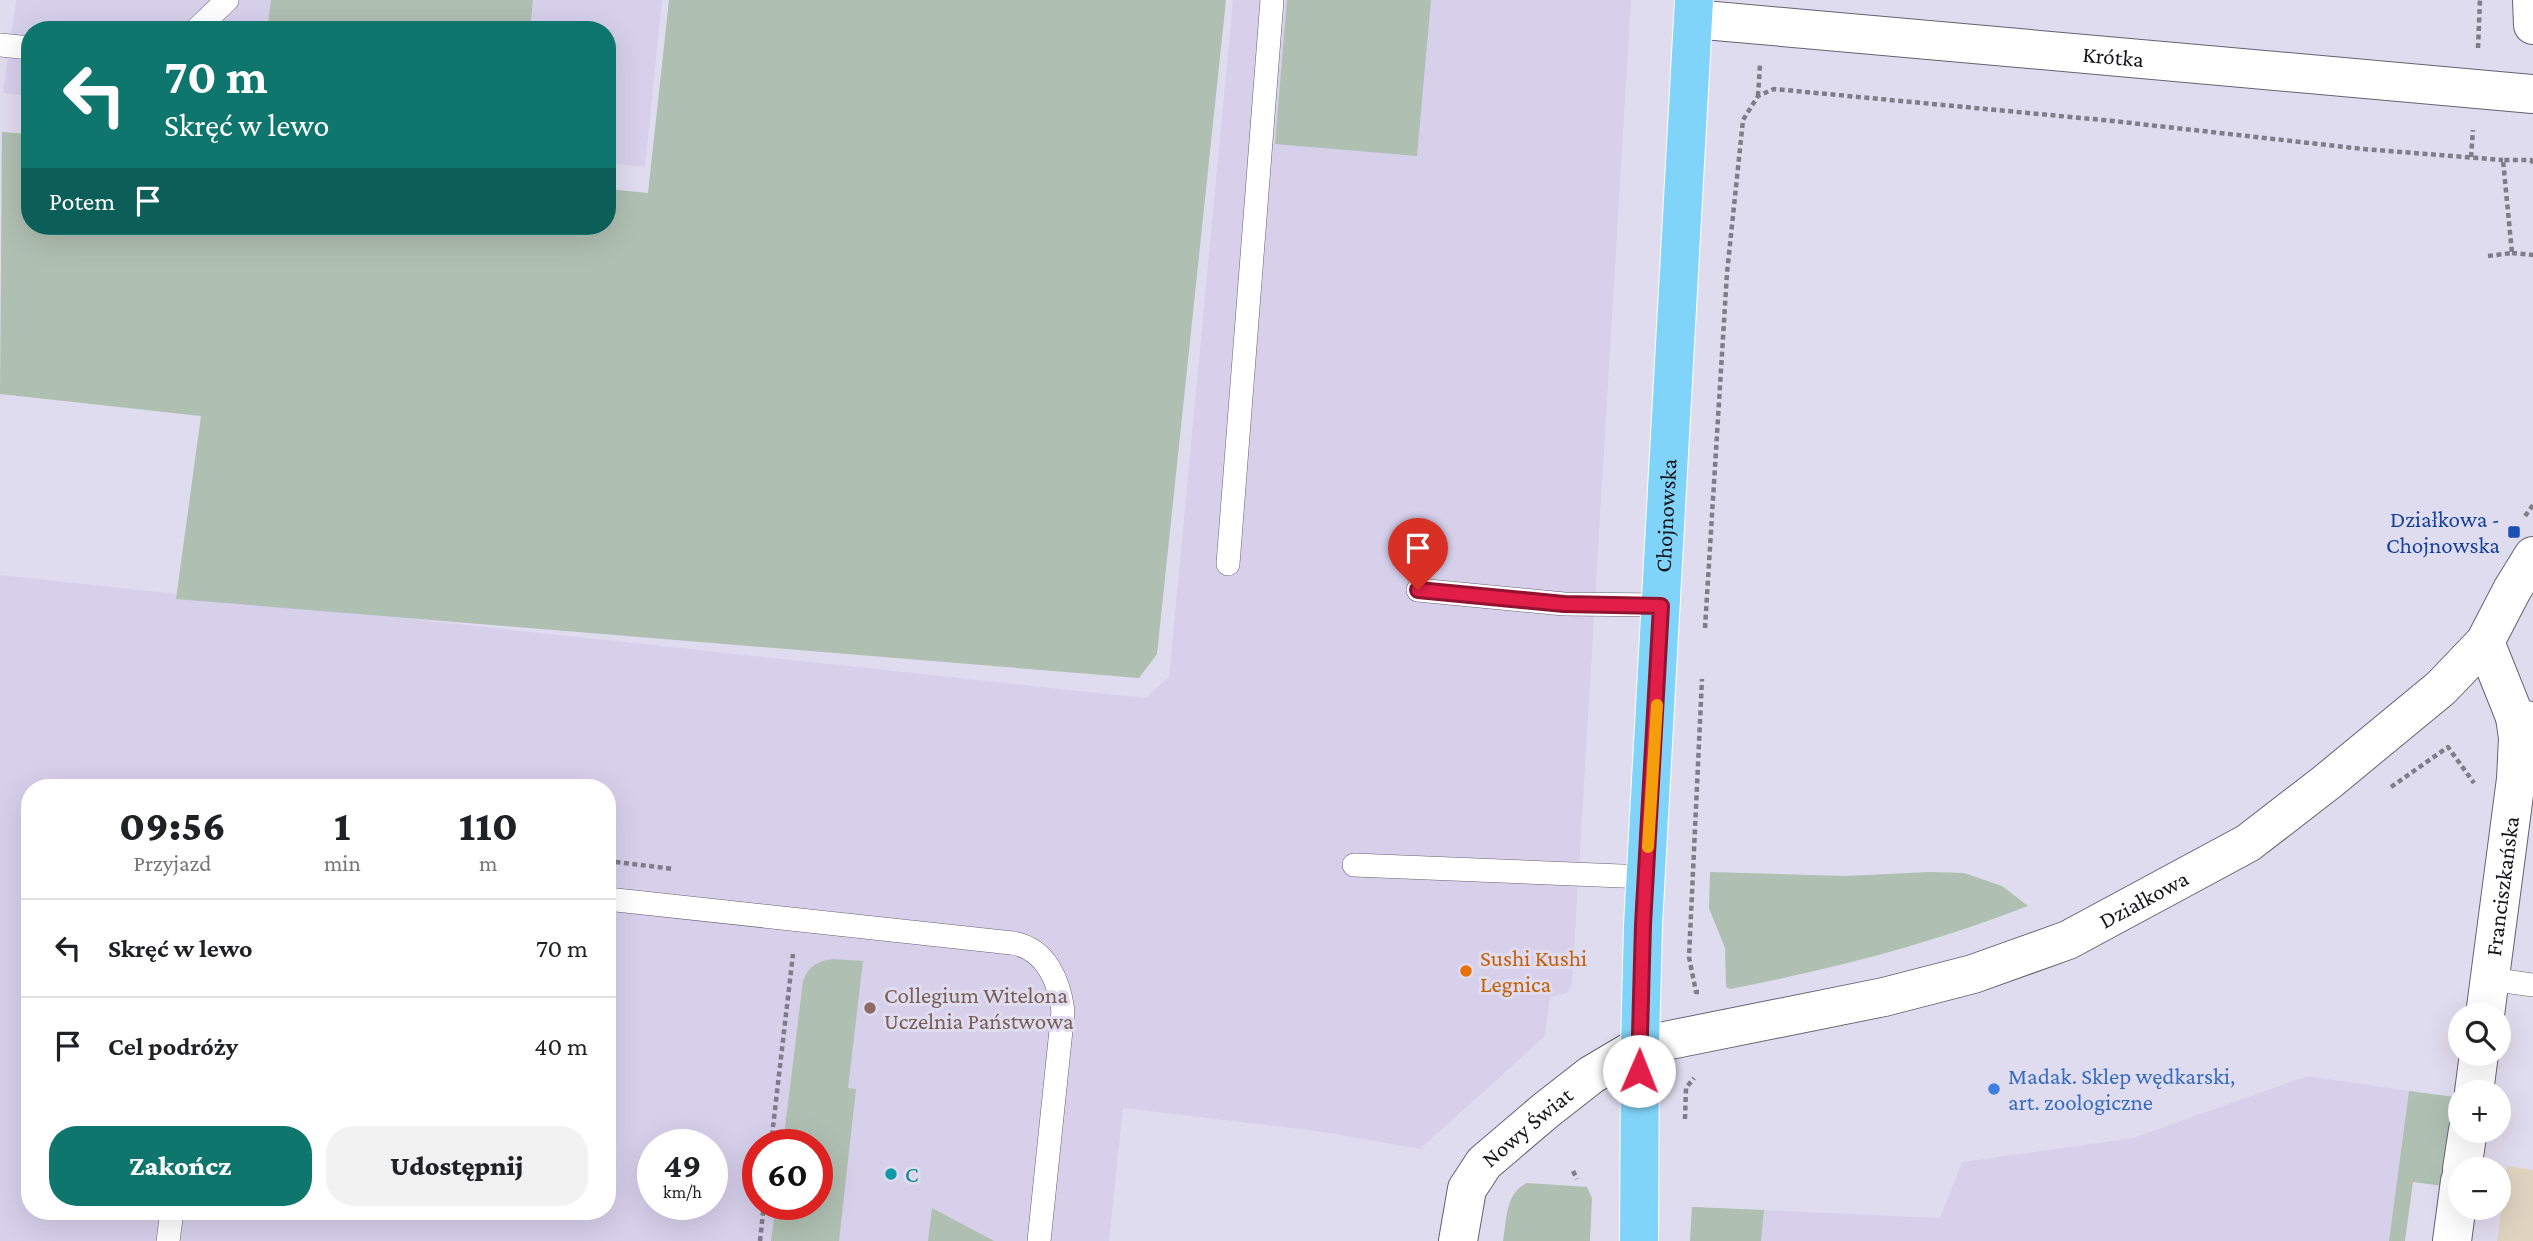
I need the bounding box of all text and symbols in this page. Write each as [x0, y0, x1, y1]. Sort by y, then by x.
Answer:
street label: Krótka [2082, 41, 2145, 72]
icon: left [49, 49, 140, 140]
text: 70 m [164, 49, 268, 104]
text: Skręć w lewo [164, 107, 329, 143]
icon: arrive [129, 182, 167, 220]
text: Potem [49, 187, 115, 216]
street label: Chojnowska [1649, 458, 1682, 573]
place label: Działkowa - Chojnowska [2386, 506, 2500, 558]
pin [1388, 518, 1448, 590]
marker: Działkowa - Chojnowska [2506, 524, 2522, 540]
icon: arrive [1399, 529, 1437, 567]
text: 09:56 [119, 802, 226, 849]
text: 1 [334, 802, 351, 849]
text: 110 [459, 802, 518, 849]
street label: Franciszkańska [2480, 814, 2524, 958]
text: Przyjazd [133, 850, 211, 876]
text: min [324, 850, 361, 876]
text: m [479, 850, 498, 876]
street label: Działkowa [2095, 865, 2193, 934]
icon: left [49, 929, 87, 967]
text: Skręć w lewo [108, 934, 253, 963]
text: 70 m [536, 934, 588, 963]
place label: Sushi Kushi Legnica [1480, 945, 1587, 997]
marker: Sushi Kushi Legnica [1458, 963, 1474, 979]
place label: Collegium Witelona Uczelnia Państwowa [884, 982, 1074, 1034]
marker: Collegium Witelona Uczelnia Państwowa [862, 1000, 878, 1016]
map controls [2448, 1003, 2511, 1220]
button: search [2448, 1003, 2511, 1066]
icon: arrive [49, 1027, 87, 1065]
text: Cel podróży [108, 1032, 238, 1061]
text: 40 m [534, 1032, 588, 1061]
position arrow [1602, 1034, 1676, 1108]
place label: Madak. Sklep wędkarski, art. zoologiczne [2008, 1063, 2235, 1115]
button: + [2448, 1080, 2511, 1143]
street label: Nowy Świat [1476, 1081, 1578, 1172]
marker: Madak. Sklep wędkarski, art. zoologiczne [1986, 1081, 2002, 1097]
button: Zakończ [49, 1126, 312, 1206]
button: Udostępnij [326, 1126, 588, 1206]
speed limit sign: 60 [742, 1129, 833, 1220]
text: 49 [664, 1146, 701, 1185]
button: − [2448, 1157, 2511, 1220]
place label: C [905, 1161, 919, 1187]
marker: C [883, 1166, 899, 1182]
text: km/h [663, 1182, 702, 1202]

